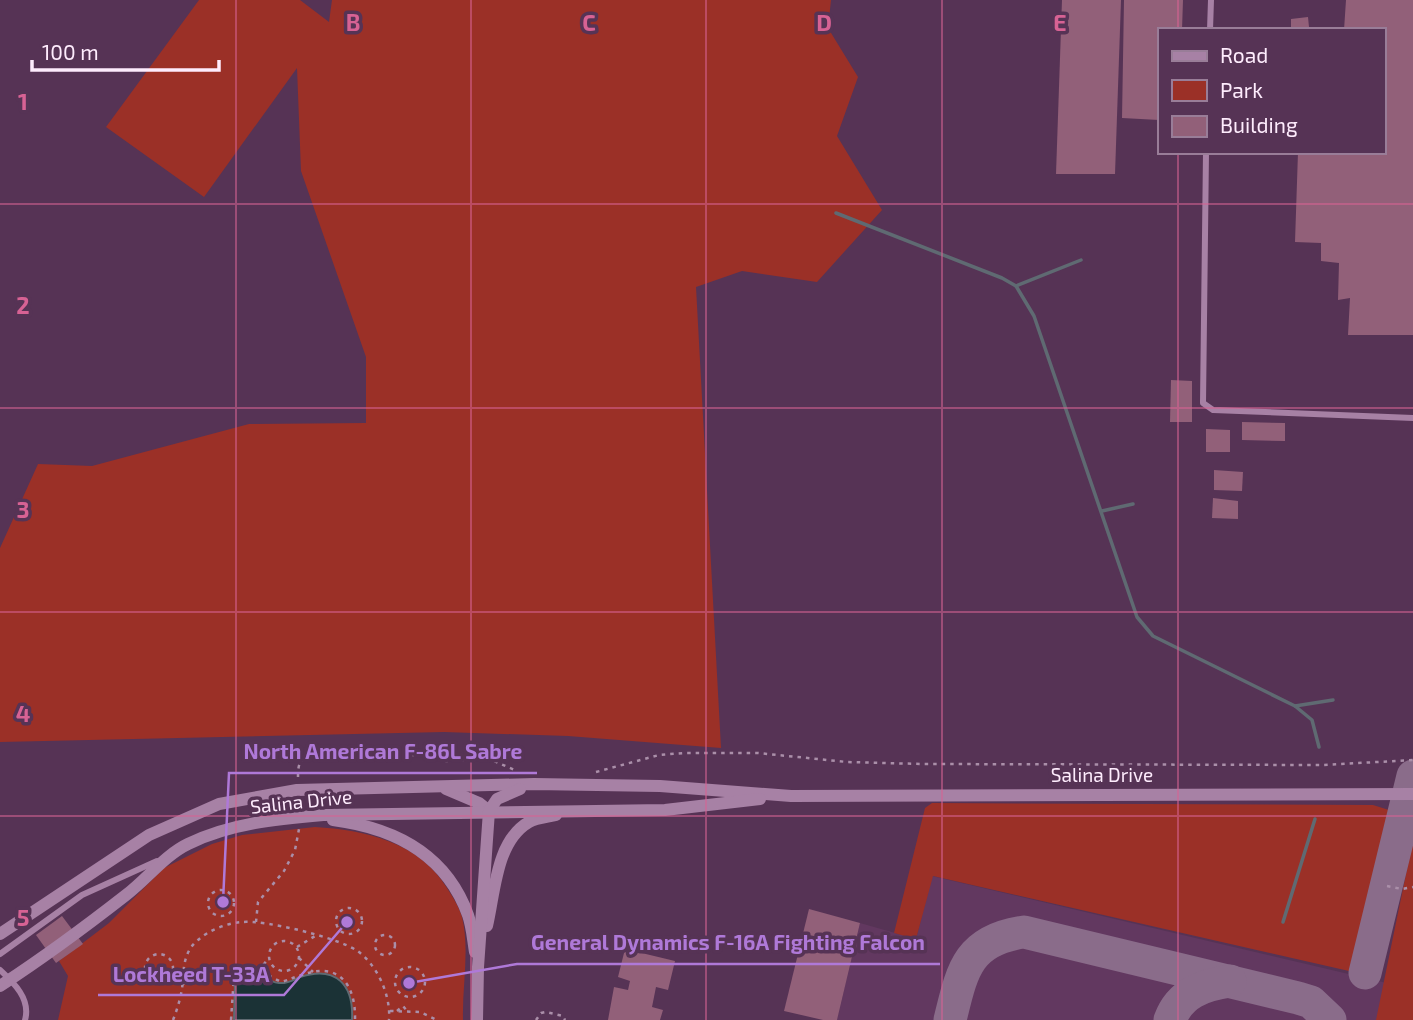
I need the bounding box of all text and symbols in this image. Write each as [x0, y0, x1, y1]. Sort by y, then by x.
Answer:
text: B [346, 8, 360, 36]
text: C [582, 8, 596, 36]
text: D [816, 8, 832, 36]
text: E [1053, 8, 1067, 36]
scale bar [32, 28, 219, 72]
legend [1158, 28, 1385, 154]
text: 100 m [42, 39, 99, 64]
text: Road [1220, 42, 1268, 67]
text: Park [1220, 77, 1263, 102]
text: 1 [18, 87, 28, 115]
text: Building [1220, 112, 1298, 137]
text: 2 [16, 291, 30, 319]
text: 3 [16, 495, 30, 523]
text: 4 [16, 699, 30, 727]
callout: North American F-86L Sabre [229, 731, 537, 773]
text: North American F-86L Sabre [244, 738, 523, 763]
street label: Salina Drive [1051, 763, 1153, 786]
street label: Salina Drive [249, 784, 353, 818]
text: 5 [17, 903, 29, 931]
callout: General Dynamics F-16A Fighting Falcon [517, 922, 940, 964]
text: General Dynamics F-16A Fighting Falcon [531, 929, 925, 955]
callout: Lockheed T-33A [98, 953, 284, 995]
text: Lockheed T-33A [113, 961, 270, 986]

